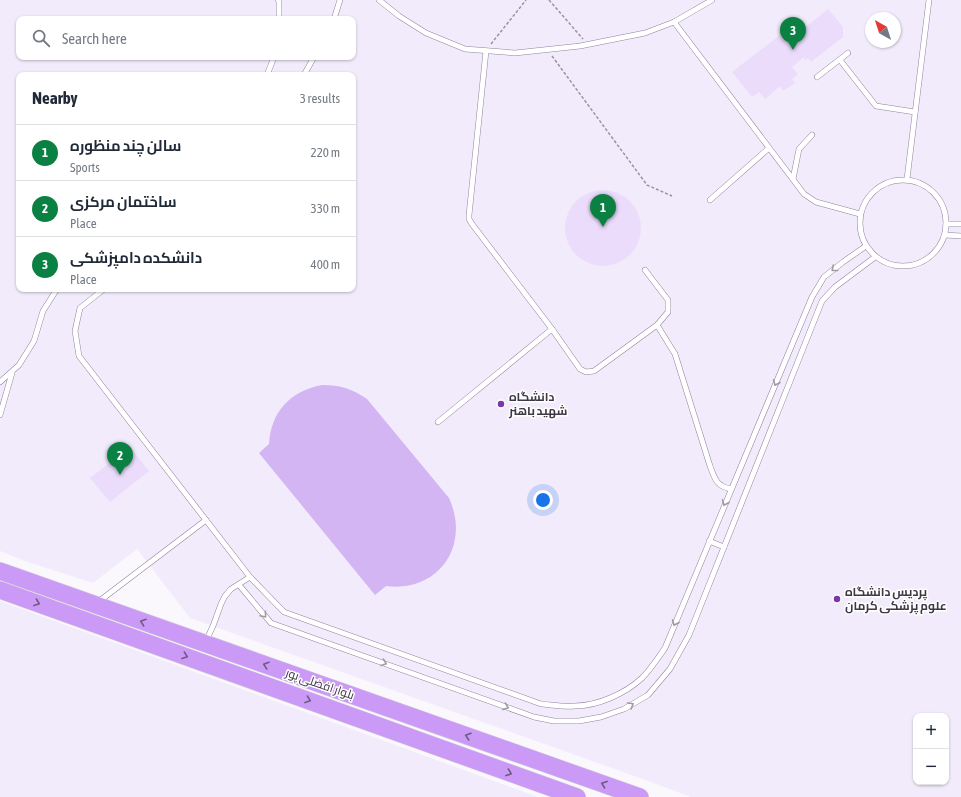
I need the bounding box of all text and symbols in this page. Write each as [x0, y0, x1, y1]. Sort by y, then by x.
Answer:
north arrow [865, 12, 901, 48]
search box [16, 16, 356, 60]
pin: 3 [780, 17, 806, 50]
icon: search [30, 27, 52, 49]
text: Search here [62, 30, 127, 47]
text: Nearby [32, 88, 78, 108]
text: 3 results [300, 91, 340, 106]
text: سالن چند منظوره [70, 137, 181, 154]
text: 1 [42, 145, 48, 160]
text: 220 m [311, 145, 340, 160]
text: Sports [70, 160, 100, 175]
text: ساختمان مرکزی [70, 193, 177, 210]
pin: 1 [590, 194, 616, 227]
text: 2 [42, 201, 48, 216]
text: 330 m [311, 201, 340, 216]
text: Place [70, 216, 97, 231]
text: دانشکده دامپزشکی [70, 249, 202, 266]
text: 3 [42, 257, 48, 272]
text: 400 m [311, 257, 340, 272]
one-way arrow [832, 264, 839, 271]
text: Place [70, 272, 97, 287]
one-way arrow [772, 380, 780, 387]
place label: دانشگاه شهید باهنر [508, 390, 567, 419]
marker: دانشگاه شهید باهنر [496, 399, 506, 409]
pin: 2 [107, 442, 133, 475]
your location [533, 490, 553, 510]
one-way arrow [722, 500, 730, 507]
place label: پردیس دانشگاه علوم پزشکی کرمان [845, 585, 947, 615]
marker: پردیس دانشگاه علوم پزشکی کرمان [832, 594, 842, 604]
one-way arrow [33, 598, 40, 606]
one-way arrow [260, 610, 267, 617]
one-way arrow [140, 618, 147, 626]
one-way arrow [672, 619, 680, 627]
one-way arrow [182, 652, 189, 660]
one-way arrow [380, 659, 387, 667]
one-way arrow [263, 661, 270, 669]
street label: بلوار افضلی پور [282, 665, 356, 704]
one-way arrow [304, 696, 311, 704]
one-way arrow [502, 703, 509, 711]
one-way arrow [627, 703, 634, 710]
map controls [913, 713, 949, 785]
button: + [913, 713, 949, 749]
one-way arrow [464, 732, 471, 740]
button: − [913, 749, 949, 785]
one-way arrow [506, 768, 513, 776]
one-way arrow [600, 780, 607, 788]

